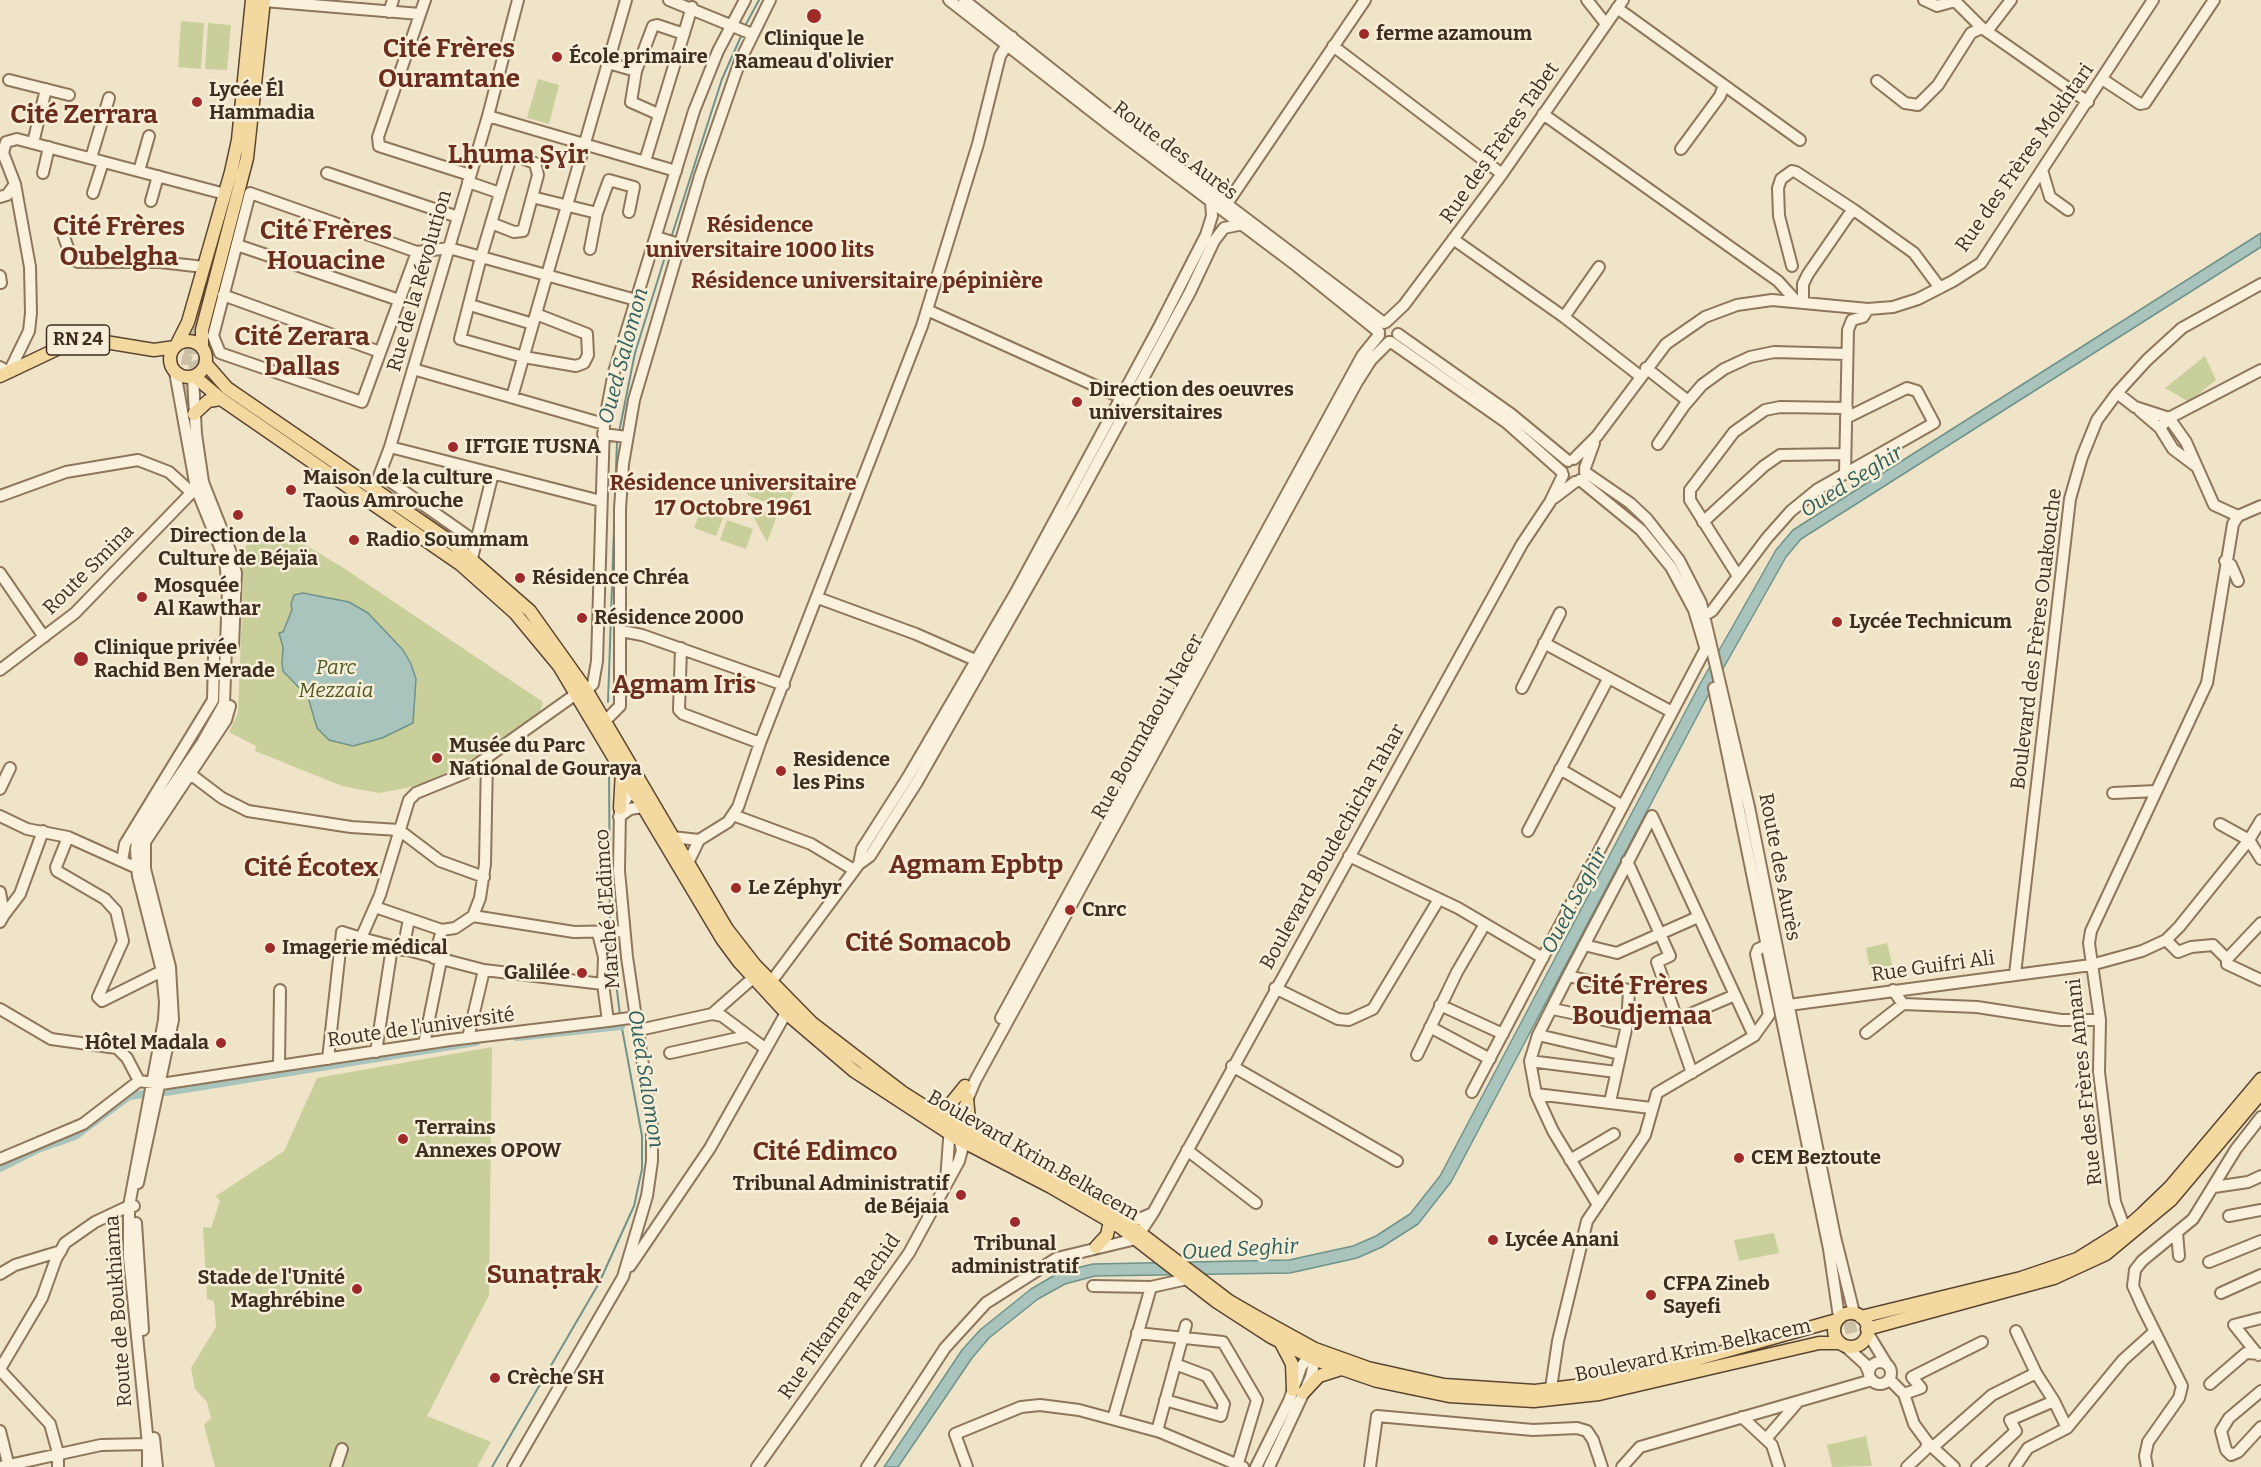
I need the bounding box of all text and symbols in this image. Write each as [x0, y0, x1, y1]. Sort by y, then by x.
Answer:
marker: Clinique le Rameau d'olivier [805, 7, 823, 25]
place label: ferme azamoum [1376, 22, 1532, 46]
place label: Clinique le Rameau d'olivier [734, 27, 894, 74]
marker: ferme azamoum [1357, 27, 1371, 41]
district label: Cité Frères Ouramtane [378, 34, 520, 96]
place label: École primaire [569, 45, 708, 69]
marker: École primaire [550, 50, 564, 64]
street label: Rue des Frères Tabet [1435, 58, 1565, 228]
street label: Rue des Frères Mokhtari [1951, 59, 2099, 257]
place label: Lycée Él Hammadia [209, 78, 315, 125]
marker: Lycée Él Hammadia [190, 95, 204, 109]
street label: Route des Aurès [1108, 96, 1242, 206]
district label: Cité Zerrara [10, 100, 158, 132]
district label: Lḥuma Ṣɣir [448, 140, 588, 172]
street label: Rue de la Révolution [383, 187, 457, 375]
district label: Cité Frères Oubelgha [53, 212, 185, 274]
district label: Résidence universitaire 1000 lits [646, 213, 874, 264]
district label: Cité Frères Houacine [260, 216, 392, 278]
district label: Résidence universitaire pépinière [691, 269, 1043, 295]
water label: Oued Salomon [594, 285, 654, 427]
district label: Cité Zerara Dallas [234, 322, 370, 384]
road number: RN 24 [46, 325, 110, 355]
place label: Direction des oeuvres universitaires [1089, 378, 1294, 425]
marker: Direction des oeuvres universitaires [1070, 395, 1084, 409]
place label: IFTGIE TUSNA [465, 435, 601, 459]
marker: IFTGIE TUSNA [446, 440, 460, 454]
water label: Oued Seghir [1796, 441, 1908, 523]
place label: Maison de la culture Taous Amrouche [303, 466, 493, 513]
district label: Résidence universitaire 17 Octobre 1961 [609, 471, 857, 522]
marker: Maison de la culture Taous Amrouche [284, 483, 298, 497]
street label: Boulevard des Frères Ouakouche [2007, 487, 2067, 791]
marker: Direction de la Culture de Béjaïa [231, 508, 245, 522]
street label: Route Smina [39, 520, 139, 620]
place label: Direction de la Culture de Béjaïa [158, 524, 318, 571]
place label: Radio Soummam [366, 528, 528, 552]
marker: Radio Soummam [347, 533, 361, 547]
place label: Résidence Chréa [532, 566, 689, 590]
marker: Résidence Chréa [513, 571, 527, 585]
place label: Mosquée Al Kawthar [154, 574, 261, 621]
marker: Mosquée Al Kawthar [135, 590, 149, 604]
place label: Résidence 2000 [594, 606, 744, 630]
place label: Lycée Technicum [1849, 610, 2012, 634]
marker: Résidence 2000 [575, 611, 589, 625]
marker: Lycée Technicum [1830, 615, 1844, 629]
street label: Rue Boumdaoui Nacer [1087, 630, 1209, 824]
place label: Clinique privée Rachid Ben Merade [94, 636, 275, 683]
marker: Clinique privée Rachid Ben Merade [72, 650, 90, 668]
park label: Parc Mezzaia [299, 656, 373, 703]
district label: Agmam Iris [612, 670, 756, 702]
street label: Boulevard Boudechicha Tahar [1255, 720, 1411, 974]
place label: Musée du Parc National de Gouraya [449, 734, 642, 781]
place label: Residence les Pins [793, 748, 890, 795]
marker: Musée du Parc National de Gouraya [430, 751, 444, 765]
marker: Residence les Pins [774, 764, 788, 778]
street label: Route des Aurès [1753, 791, 1805, 943]
street label: Marché d'Edimco [590, 828, 626, 990]
water label: Oued Seghir [1537, 844, 1613, 958]
district label: Agmam Epbtp [889, 850, 1063, 882]
district label: Cité Écotex [244, 853, 378, 885]
place label: Le Zéphyr [748, 876, 842, 900]
marker: Le Zéphyr [729, 881, 743, 895]
place label: Cnrc [1082, 898, 1127, 922]
marker: Cnrc [1063, 903, 1077, 917]
district label: Cité Somacob [845, 928, 1011, 960]
place label: Imagerie médical [282, 936, 448, 960]
marker: Imagerie médical [263, 941, 277, 955]
street label: Rue Guifri Ali [1870, 946, 1996, 988]
place label: Galilée [504, 961, 570, 985]
marker: Galilée [575, 966, 589, 980]
district label: Cité Frères Boudjemaa [1572, 971, 1712, 1032]
street label: Rue des Frères Annani [2062, 977, 2108, 1187]
street label: Route de l'université [326, 1003, 516, 1053]
water label: Oued Salomon [622, 1008, 668, 1150]
place label: Hôtel Madala [85, 1031, 209, 1055]
marker: Hôtel Madala [214, 1036, 228, 1050]
street label: Boulevard Krim Belkacem [923, 1085, 1143, 1227]
place label: Terrains Annexes OPOW [415, 1116, 561, 1163]
marker: Terrains Annexes OPOW [396, 1132, 410, 1146]
district label: Cité Edimco [752, 1137, 898, 1169]
place label: CEM Beztoute [1751, 1146, 1881, 1170]
marker: CEM Beztoute [1732, 1151, 1746, 1165]
place label: Tribunal Administratif de Béjaia [733, 1172, 949, 1219]
marker: Tribunal Administratif de Béjaia [954, 1188, 968, 1202]
street label: Route de Boukhiama [100, 1214, 138, 1408]
marker: Tribunal administratif [1008, 1215, 1022, 1229]
place label: Lycée Anani [1505, 1228, 1619, 1252]
street label: Rue Tikamera Rachid [774, 1230, 906, 1404]
place label: Tribunal administratif [951, 1232, 1079, 1279]
marker: Lycée Anani [1486, 1233, 1500, 1247]
water label: Oued Seghir [1181, 1234, 1299, 1266]
district label: Sunaṭrak [487, 1260, 601, 1292]
place label: Stade de l'Unité Maghrébine [197, 1266, 345, 1313]
place label: CFPA Zineb Sayefi [1663, 1272, 1770, 1319]
marker: Stade de l'Unité Maghrébine [350, 1282, 364, 1296]
marker: CFPA Zineb Sayefi [1644, 1288, 1658, 1302]
street label: Boulevard Krim Belkacem [1573, 1314, 1813, 1388]
place label: Crèche SH [507, 1366, 604, 1390]
marker: Crèche SH [488, 1371, 502, 1385]

